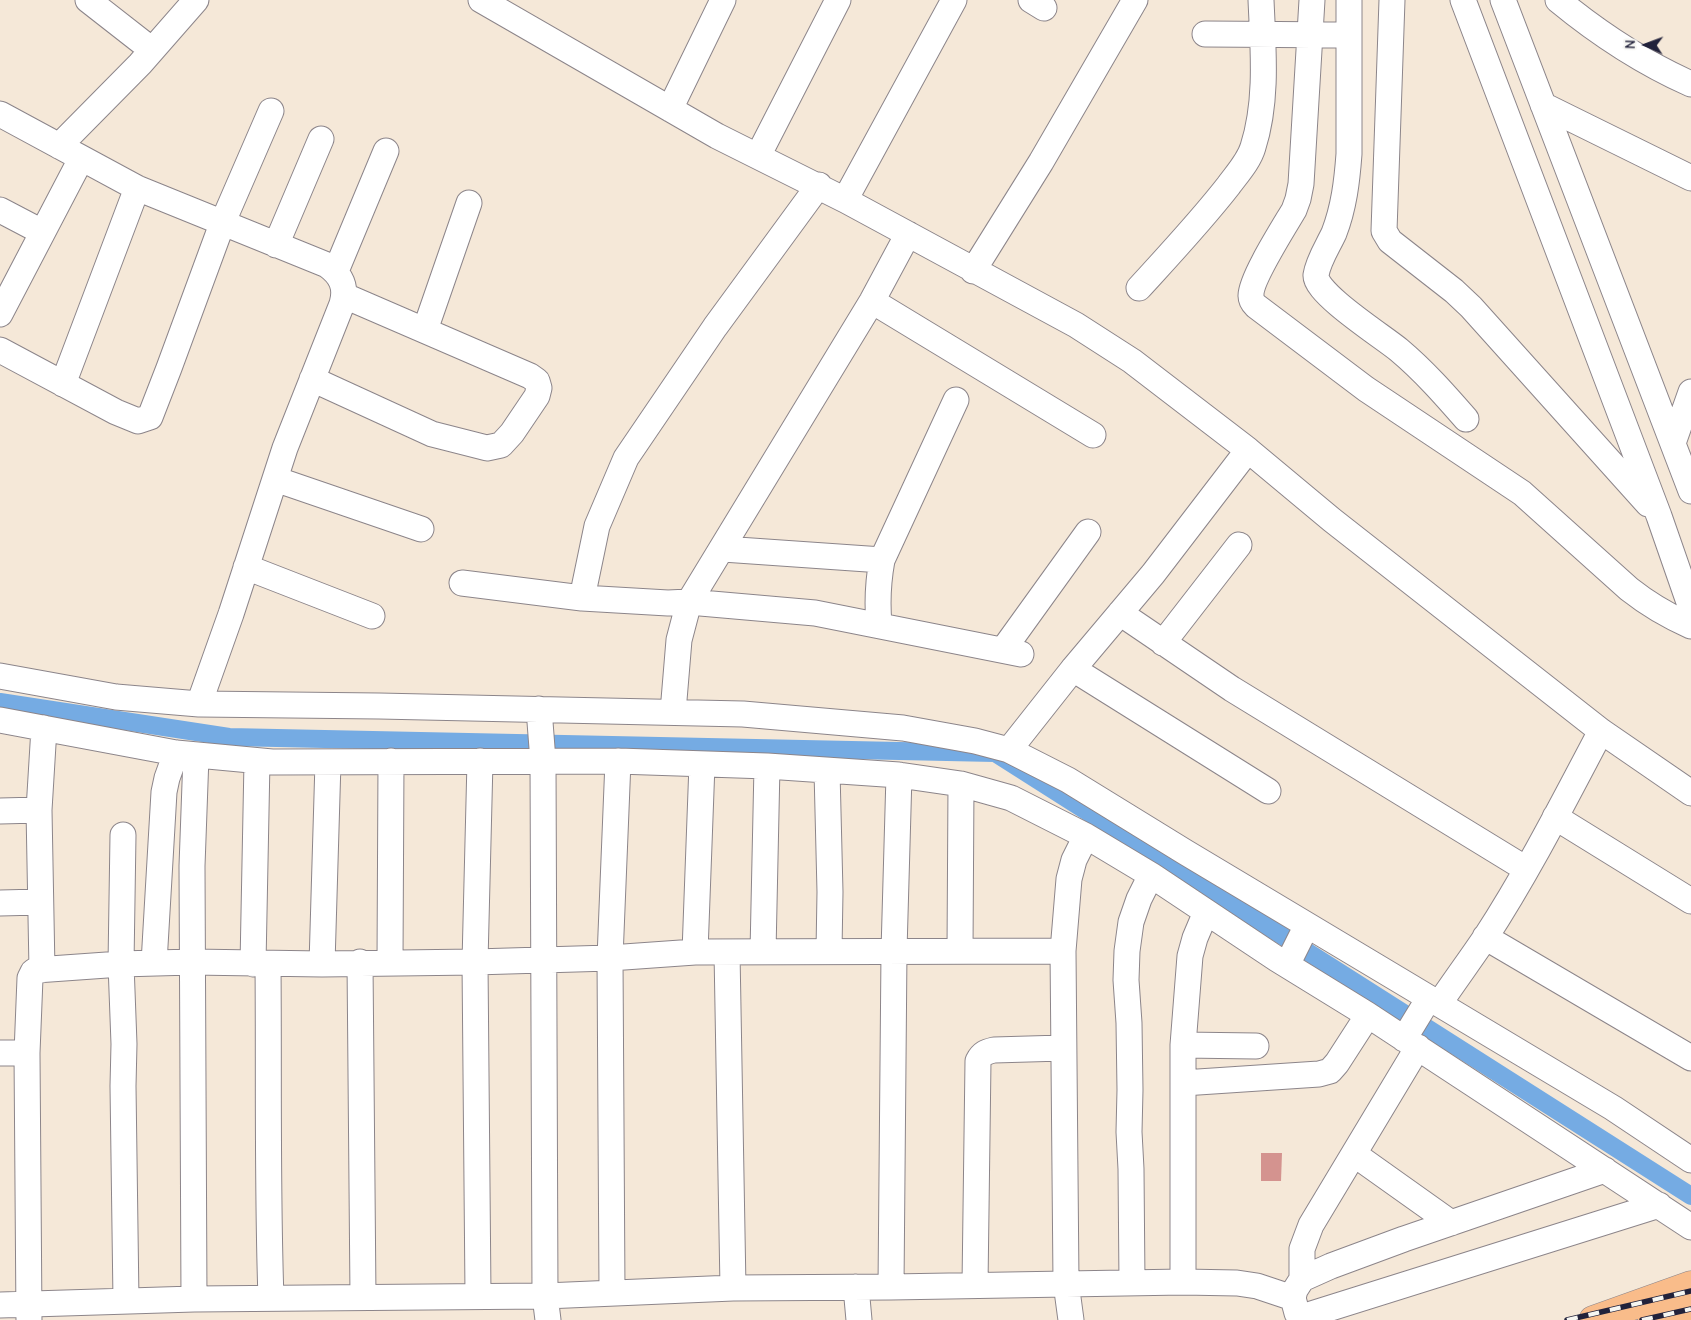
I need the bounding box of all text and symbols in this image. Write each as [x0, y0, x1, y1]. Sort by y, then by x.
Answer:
north arrow [1621, 20, 1671, 70]
text: N [1622, 40, 1639, 49]

